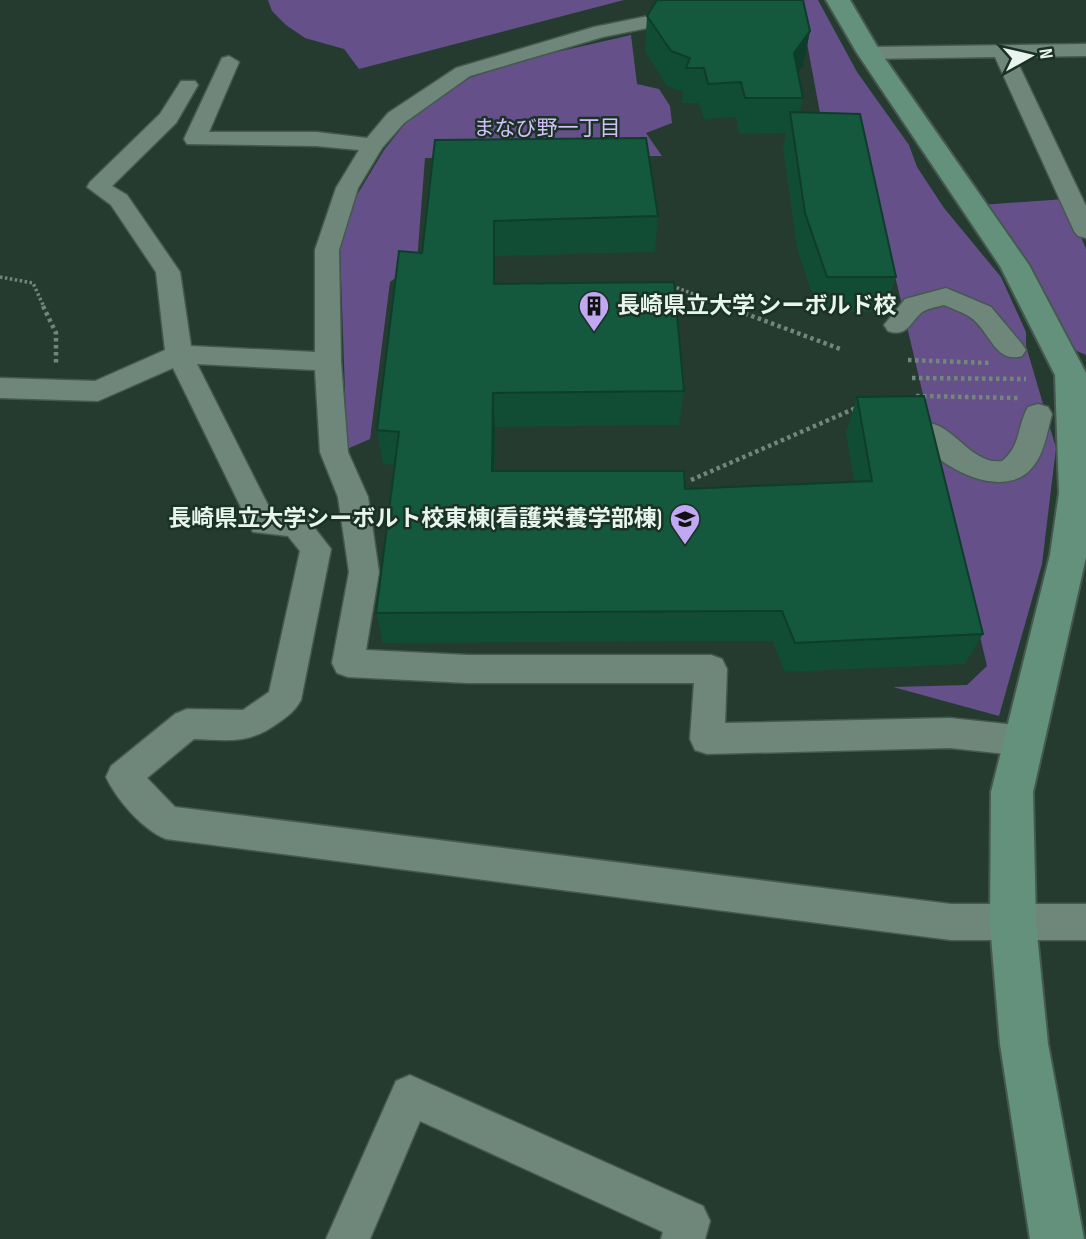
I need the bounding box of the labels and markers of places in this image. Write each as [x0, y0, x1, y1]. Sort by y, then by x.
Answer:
building icon: 長崎県立大学 シーボルド校 [577, 289, 611, 333]
place label: 長崎県立大学 シーボルド校 [617, 292, 897, 320]
school or university icon: 長崎県立大学シーボルト校東棟(看護栄養学部棟) [668, 502, 702, 546]
place label: 長崎県立大学シーボルト校東棟(看護栄養学部棟) [168, 505, 662, 533]

